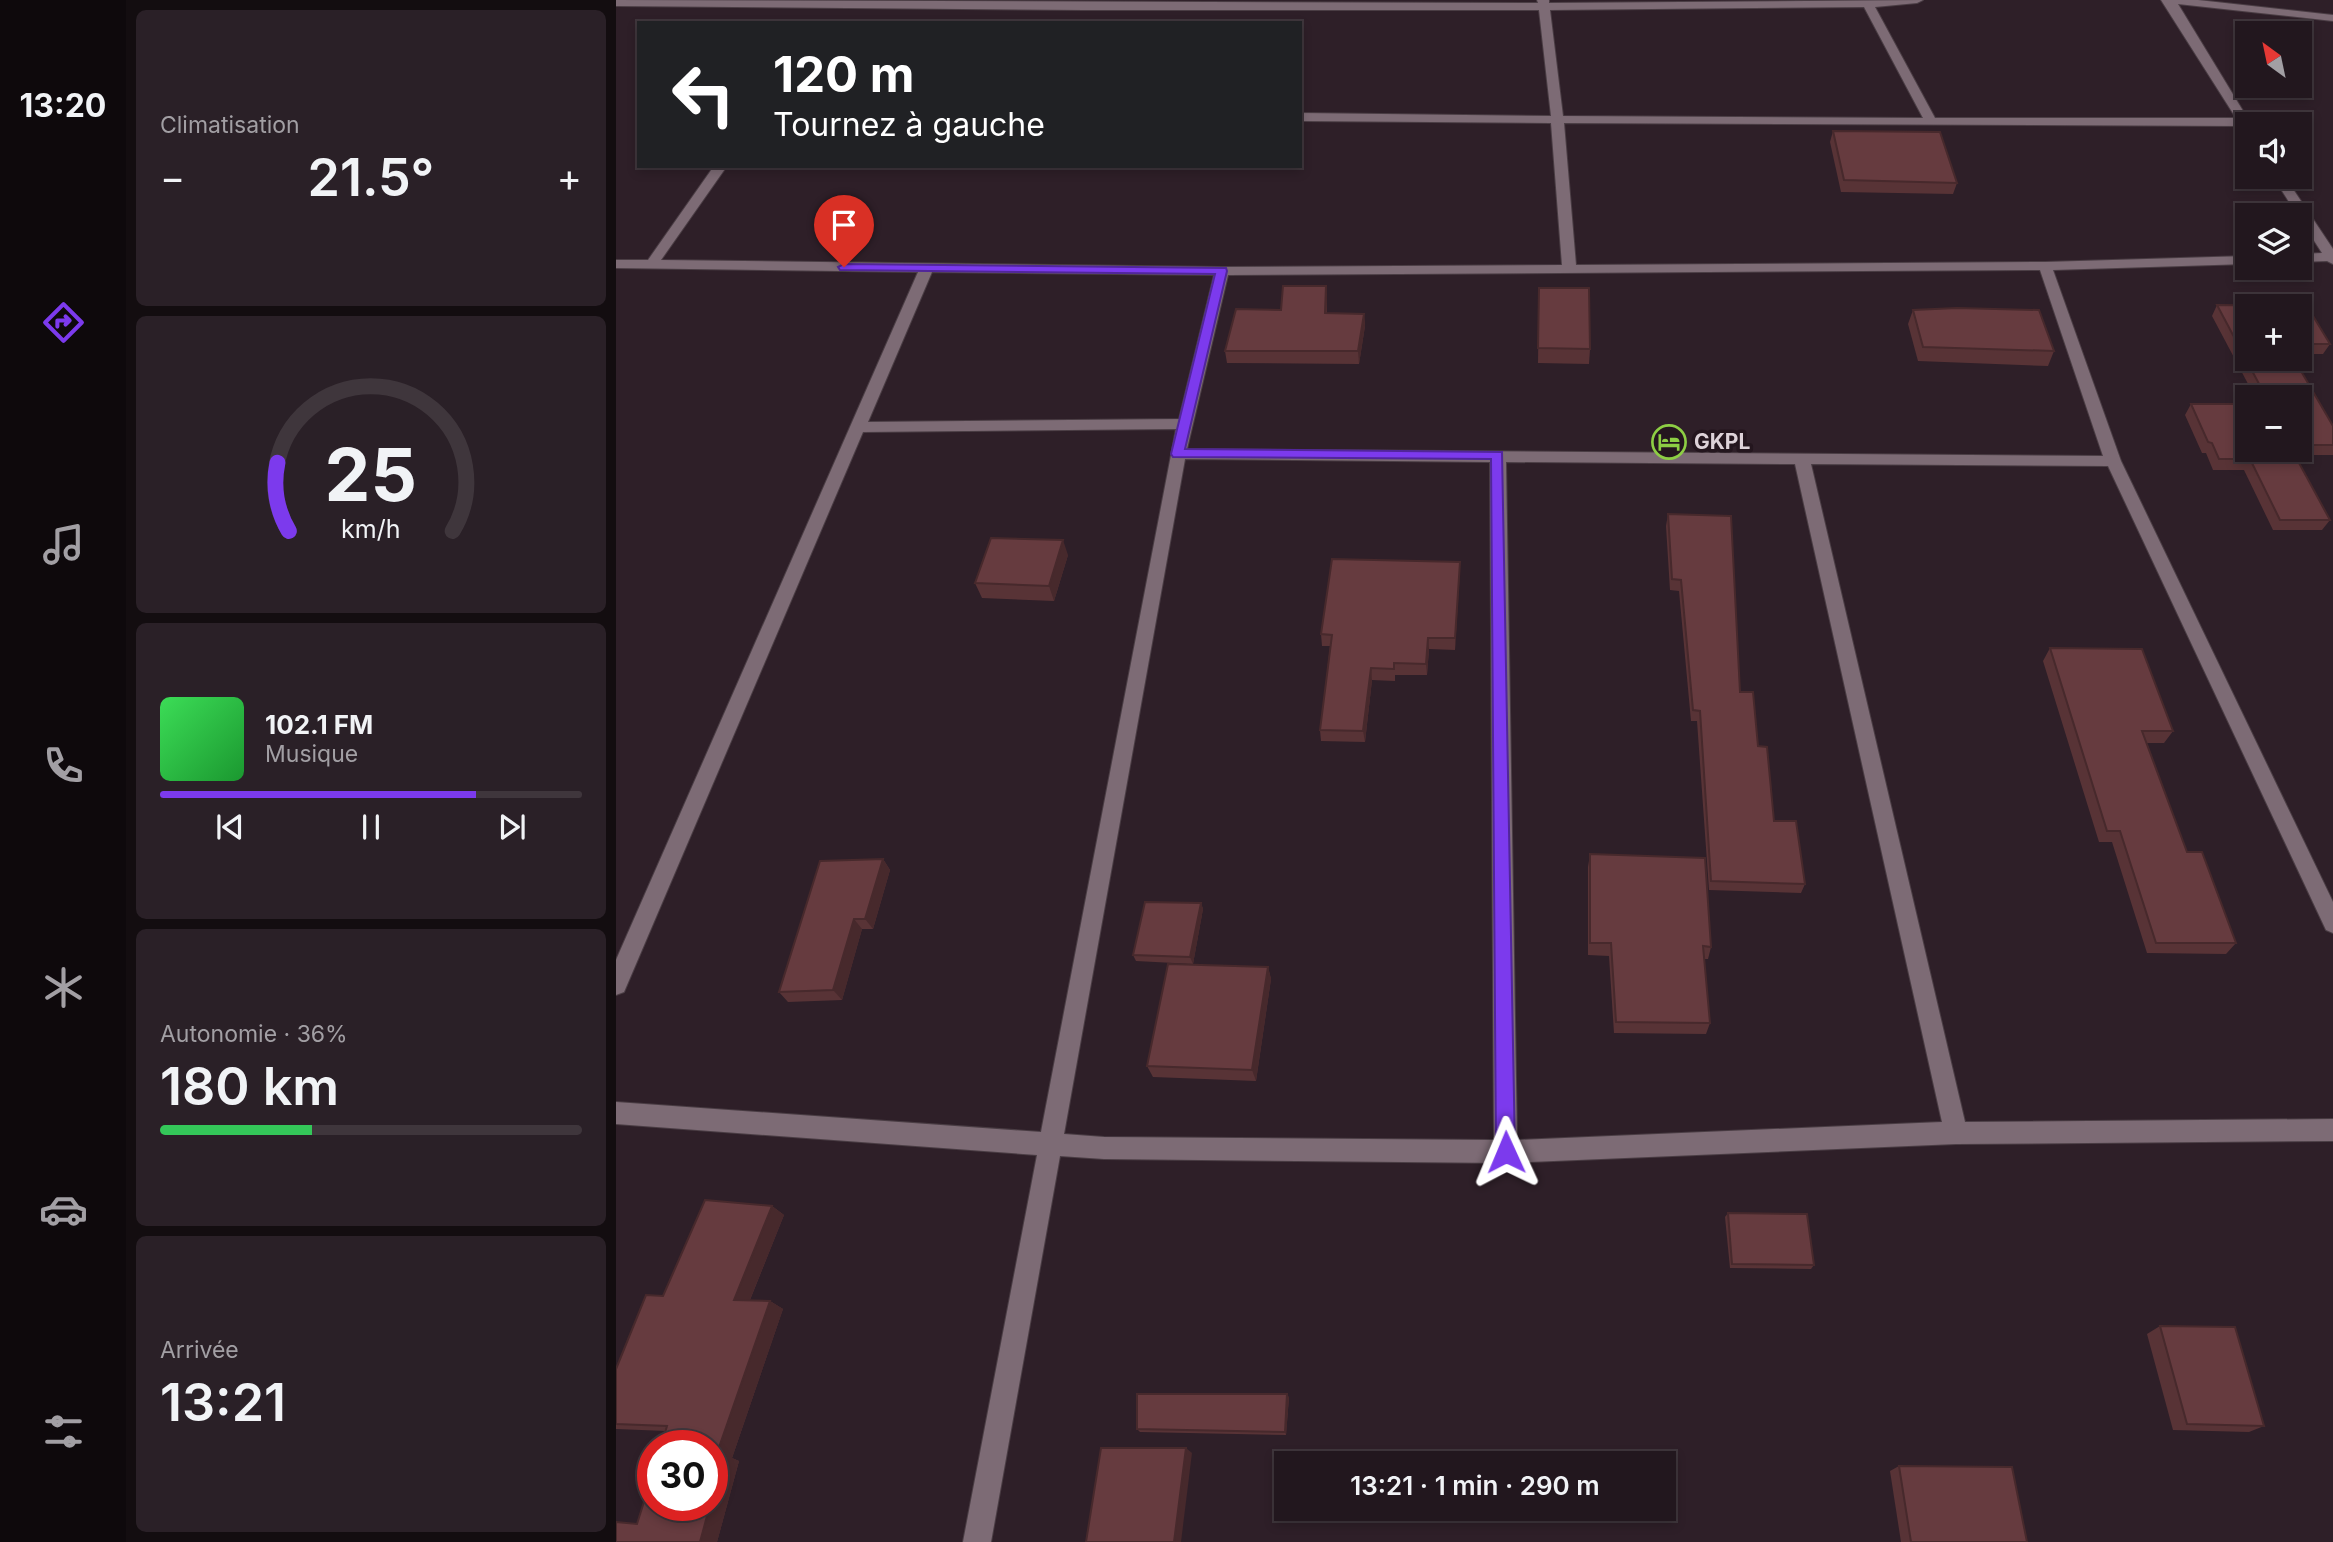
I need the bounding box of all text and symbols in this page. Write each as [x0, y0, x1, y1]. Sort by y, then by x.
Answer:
north arrow [2235, 21, 2312, 98]
map controls [2235, 21, 2312, 462]
text: 120 m [773, 45, 914, 104]
icon: left [658, 49, 749, 140]
text: 13:20 [20, 86, 106, 125]
text: Tournez à gauche [773, 105, 1045, 144]
text: Climatisation [160, 111, 300, 139]
button: sound [2235, 112, 2312, 189]
text: 21.5° [308, 146, 434, 209]
text: − [160, 154, 185, 200]
text: + [557, 154, 582, 200]
pin [814, 195, 874, 267]
button: layers [2235, 203, 2312, 280]
icon: arrive [825, 206, 863, 244]
button: + [2235, 294, 2312, 371]
icon: directions [39, 298, 88, 347]
button: − [2235, 385, 2312, 462]
hotel icon: GKPL [1650, 423, 1688, 461]
place label: GKPL [1694, 429, 1750, 454]
text: 25 [325, 430, 417, 519]
text: km/h [341, 513, 401, 543]
icon: music [39, 520, 88, 569]
text: 102.1 FM [265, 709, 373, 740]
text: Musique [265, 740, 358, 768]
icon: phone [39, 741, 88, 790]
icon: previous [211, 808, 249, 846]
icon: pause [352, 808, 390, 846]
icon: next [493, 808, 531, 846]
icon: climate [39, 963, 88, 1012]
text: Autonomie · 36% [160, 1020, 348, 1048]
text: 180 km [160, 1055, 339, 1118]
position arrow [1469, 1115, 1543, 1189]
icon: car [39, 1185, 88, 1234]
text: Arrivée [160, 1336, 239, 1364]
text: 13:21 [160, 1371, 286, 1434]
icon: filters [39, 1407, 88, 1456]
speed limit sign: 30 [637, 1430, 728, 1521]
text: 13:21 · 1 min · 290 m [1350, 1470, 1600, 1501]

